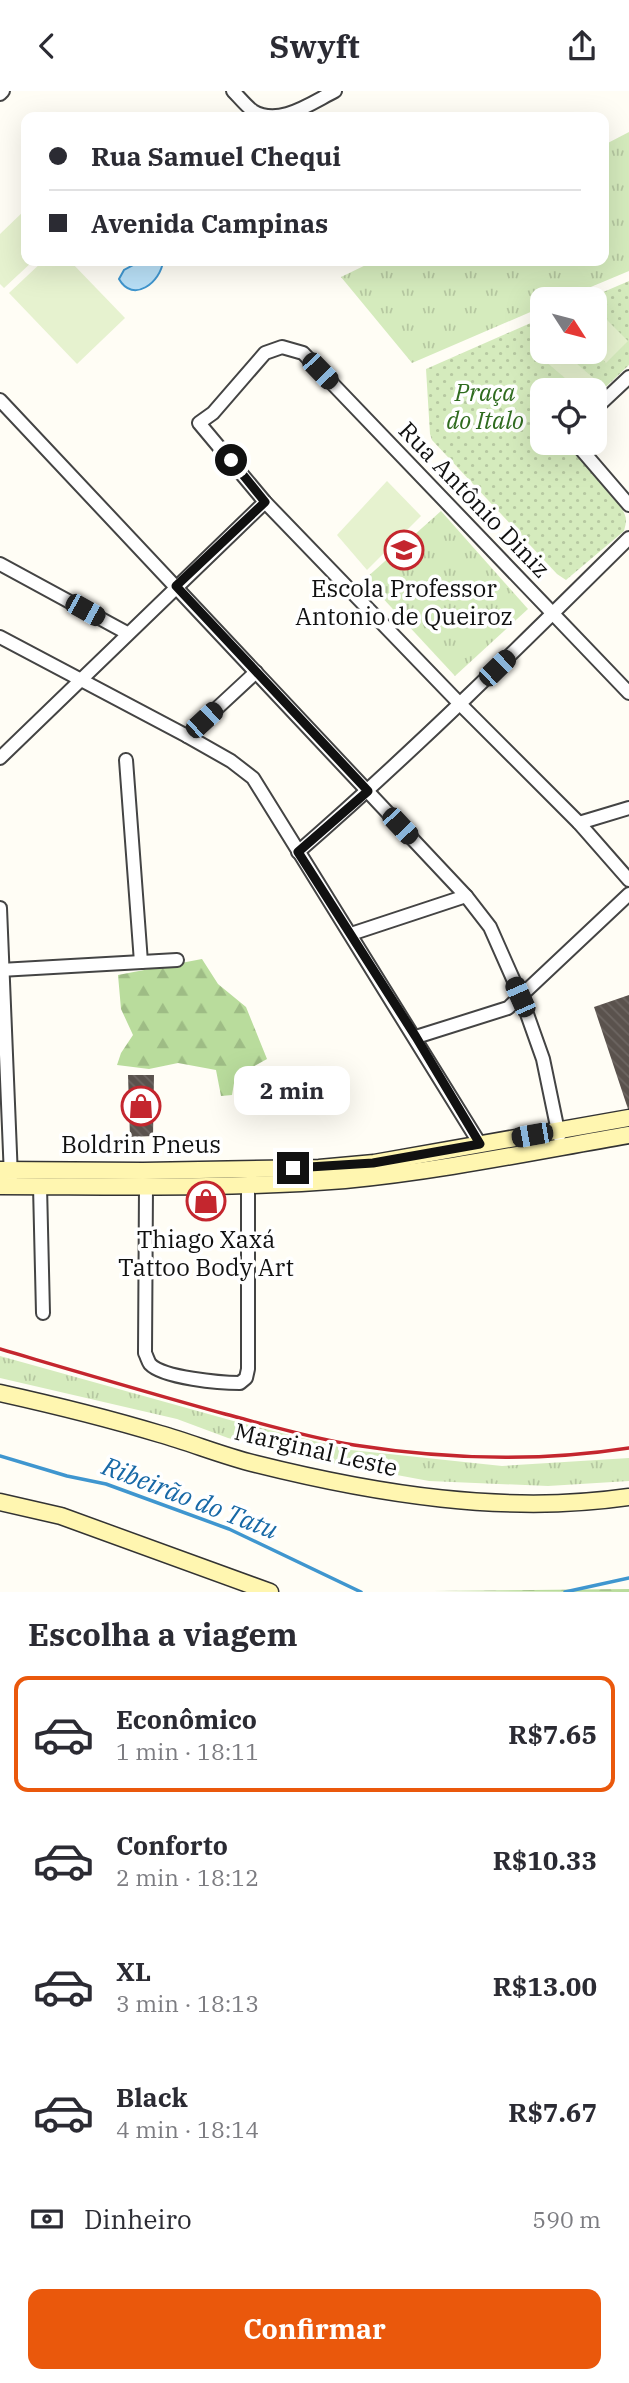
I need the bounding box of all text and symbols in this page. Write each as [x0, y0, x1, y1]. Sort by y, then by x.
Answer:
text: Swyft [269, 25, 360, 67]
icon: back [28, 27, 66, 65]
icon: share [563, 27, 601, 65]
text: Rua Samuel Chequi [91, 139, 341, 173]
text: Avenida Campinas [91, 206, 328, 240]
north arrow [530, 287, 607, 364]
map controls [530, 287, 607, 455]
car [298, 349, 343, 393]
park label: Praça do Italo [446, 376, 524, 436]
button: locate [530, 378, 607, 455]
street label: Rua Antônio Diniz [392, 414, 557, 584]
route start [215, 444, 247, 476]
school or university icon: Escola Professor Antonio de Queiroz [383, 529, 425, 571]
place label: Escola Professor Antonio de Queiroz [295, 572, 513, 632]
car [62, 591, 109, 629]
car [475, 646, 520, 690]
car [182, 698, 227, 742]
car [378, 803, 423, 849]
car [502, 974, 539, 1020]
callout: 2 min [235, 1067, 351, 1115]
text: 2 min [260, 1075, 324, 1105]
shop icon: Boldrin Pneus [120, 1085, 162, 1127]
car [510, 1121, 555, 1149]
place label: Boldrin Pneus [61, 1128, 221, 1160]
route end [277, 1152, 309, 1184]
shop icon: Thiago Xaxá Tattoo Body Art [185, 1180, 227, 1222]
place label: Thiago Xaxá Tattoo Body Art [118, 1223, 294, 1283]
street label: Marginal Leste [232, 1415, 401, 1483]
water label: Ribeirão do Tatu [97, 1448, 283, 1546]
text: Escolha a viagem [28, 1613, 298, 1655]
text: Econômico [116, 1702, 257, 1736]
icon: car [32, 1703, 95, 1766]
text: R$7.65 [508, 1717, 597, 1751]
text: 1 min · 18:11 [116, 1736, 259, 1766]
text: Conforto [116, 1828, 228, 1862]
icon: car [32, 1829, 95, 1892]
text: R$10.33 [493, 1843, 597, 1877]
text: 2 min · 18:12 [116, 1862, 259, 1892]
text: XL [116, 1954, 151, 1988]
icon: car [32, 1955, 95, 2018]
text: R$13.00 [493, 1969, 597, 2003]
text: 3 min · 18:13 [116, 1988, 259, 2018]
text: Black [116, 2080, 188, 2114]
icon: car [32, 2081, 95, 2144]
text: R$7.67 [508, 2095, 597, 2129]
text: 4 min · 18:14 [116, 2114, 259, 2144]
icon: cash [28, 2200, 66, 2238]
text: Dinheiro [84, 2202, 192, 2236]
text: 590 m [532, 2204, 601, 2234]
button: Confirmar [28, 2289, 601, 2369]

